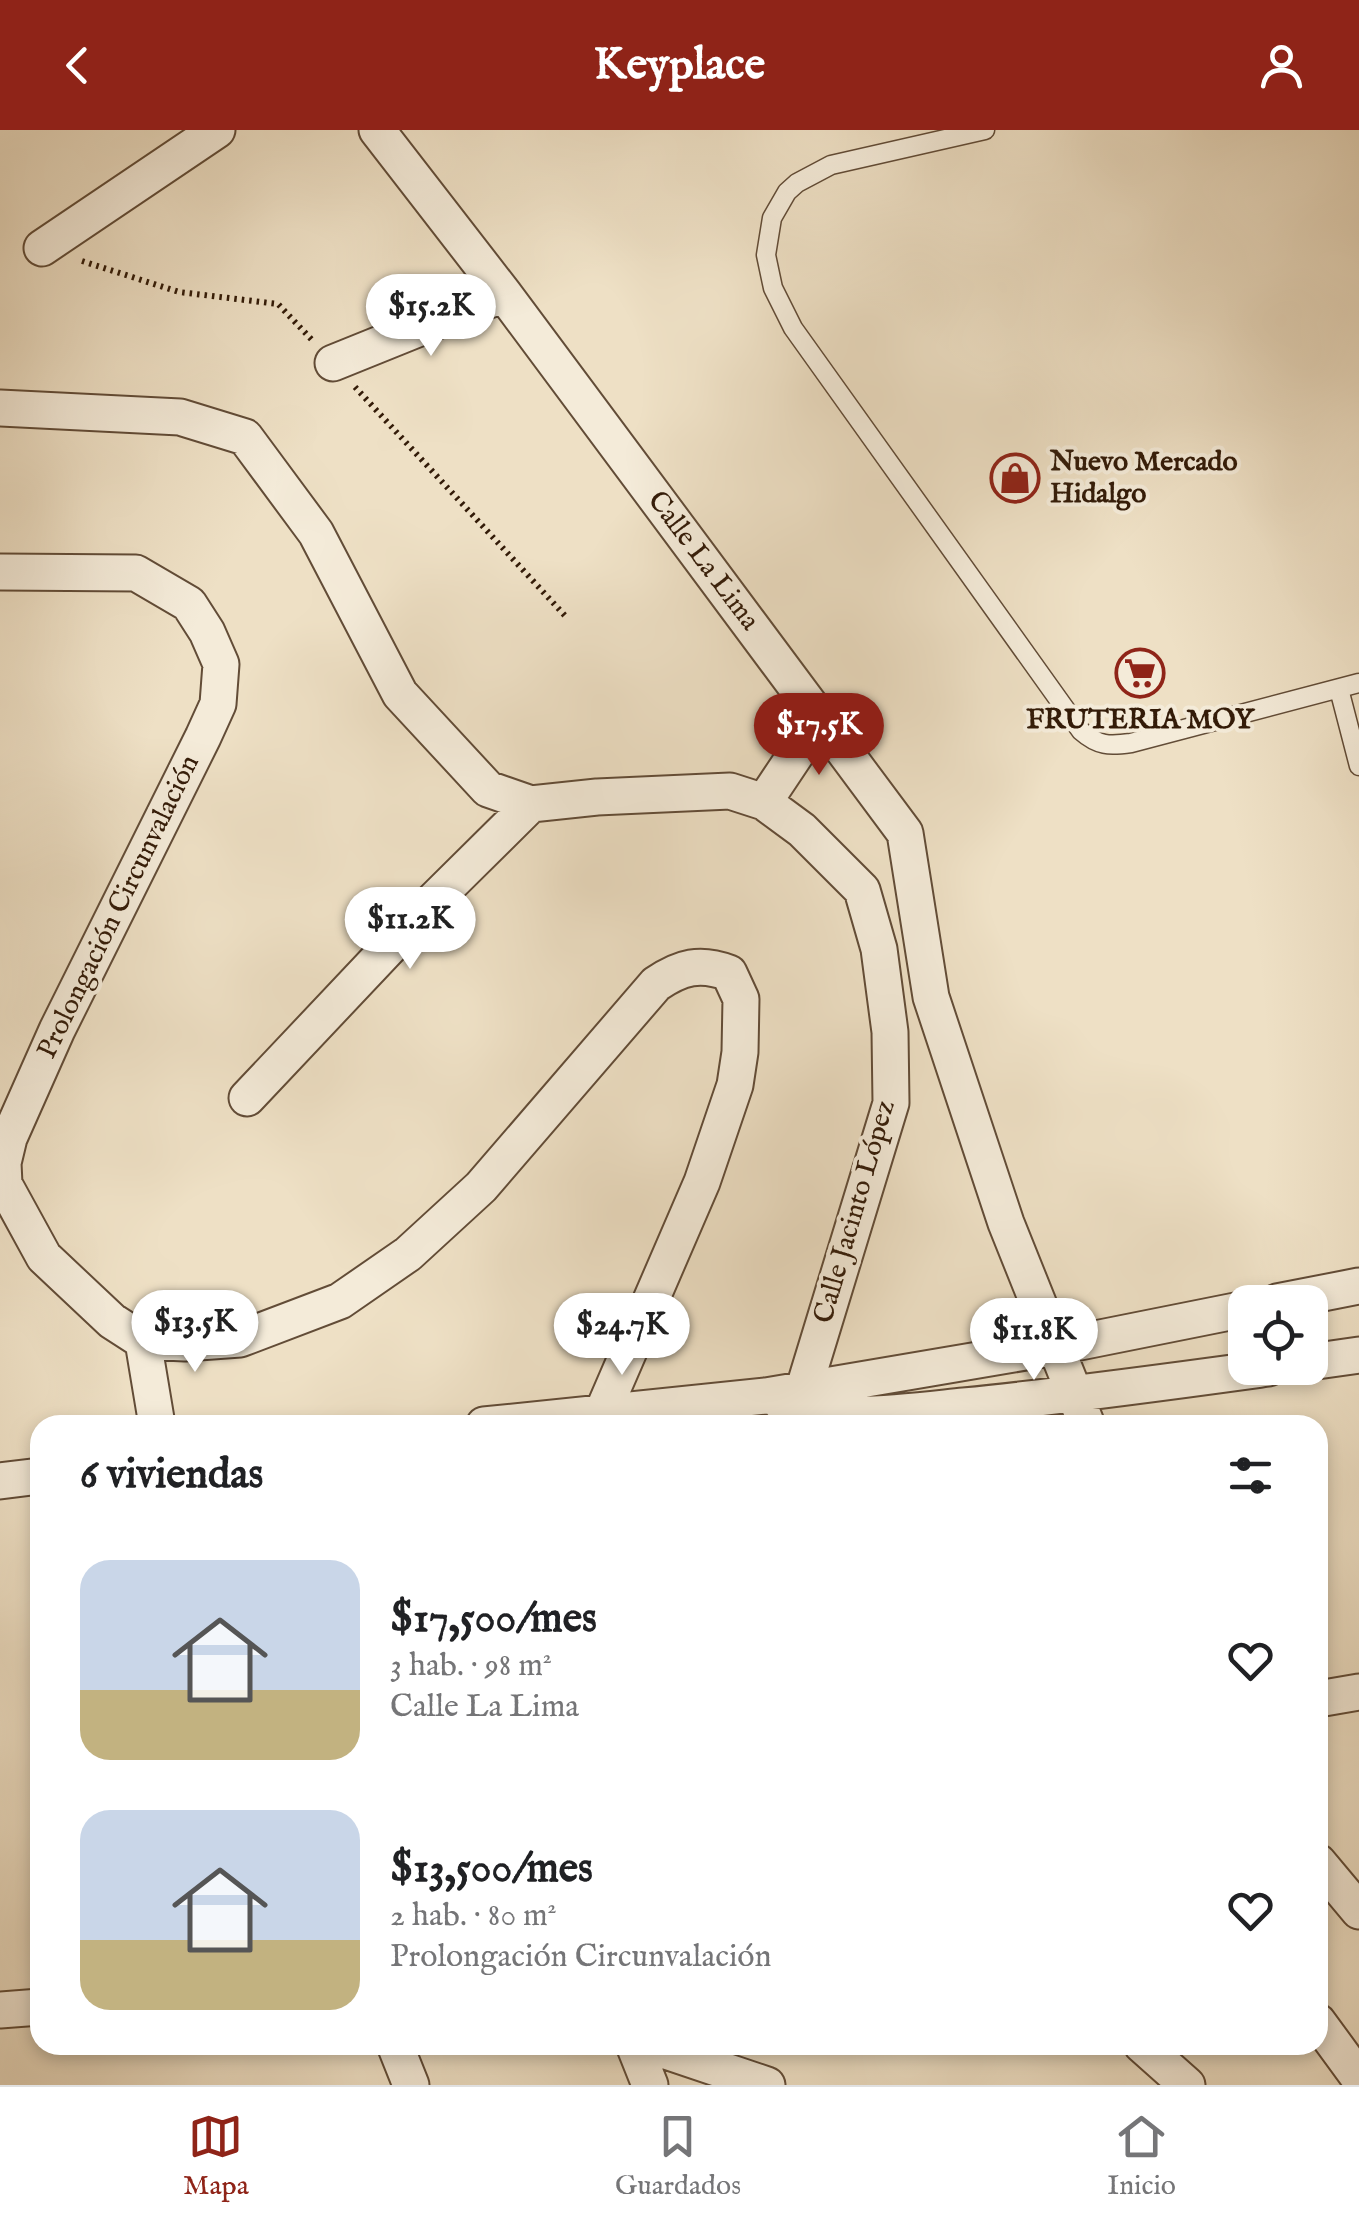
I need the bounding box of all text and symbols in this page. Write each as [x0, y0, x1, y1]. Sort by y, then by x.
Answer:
text: Keyplace [594, 37, 765, 94]
icon: back [50, 38, 105, 93]
icon: person [1254, 38, 1309, 93]
pin: $15.2K [350, 274, 512, 359]
text: $15.2K [388, 286, 474, 327]
place label: Nuevo Mercado Hidalgo [1049, 445, 1238, 512]
shop icon: Nuevo Mercado Hidalgo [989, 452, 1041, 504]
street label: Calle La Lima [639, 484, 767, 638]
supermarket icon: FRUTERIA MOY [1114, 647, 1166, 699]
pin: $17.5K [738, 693, 900, 778]
place label: FRUTERIA MOY [1026, 703, 1256, 738]
text: $17.5K [776, 705, 862, 746]
street label: Prolongación Circunvalación [30, 749, 208, 1065]
pin: $11.2K [329, 887, 491, 972]
text: $11.2K [367, 899, 453, 940]
street label: Calle Jacinto López [806, 1096, 904, 1328]
map controls [1228, 1285, 1328, 1385]
button: locate [1228, 1285, 1328, 1385]
pin: $13.5K [114, 1290, 276, 1375]
pin: $24.7K [541, 1293, 703, 1378]
pin: $11.8K [953, 1298, 1115, 1383]
text: $13.5K [153, 1302, 237, 1343]
text: $24.7K [576, 1305, 668, 1346]
text: $11.8K [992, 1310, 1076, 1351]
icon: filters [1223, 1448, 1278, 1503]
text: 6 viviendas [80, 1449, 263, 1502]
text: $17,500/mes [390, 1593, 597, 1646]
icon: home [160, 1600, 280, 1720]
icon: heart [1223, 1633, 1278, 1688]
text: 3 hab. · 98 m² [390, 1646, 552, 1687]
text: Calle La Lima [390, 1687, 579, 1728]
text: $13,500/mes [390, 1843, 593, 1896]
icon: home [160, 1850, 280, 1970]
icon: heart [1223, 1883, 1278, 1938]
text: 2 hab. · 80 m² [390, 1896, 557, 1937]
text: Prolongación Circunvalación [390, 1937, 772, 1978]
tab: Mapa [183, 2109, 249, 2204]
tab: Guardados [615, 2109, 741, 2204]
tab: Inicio [1107, 2109, 1176, 2204]

